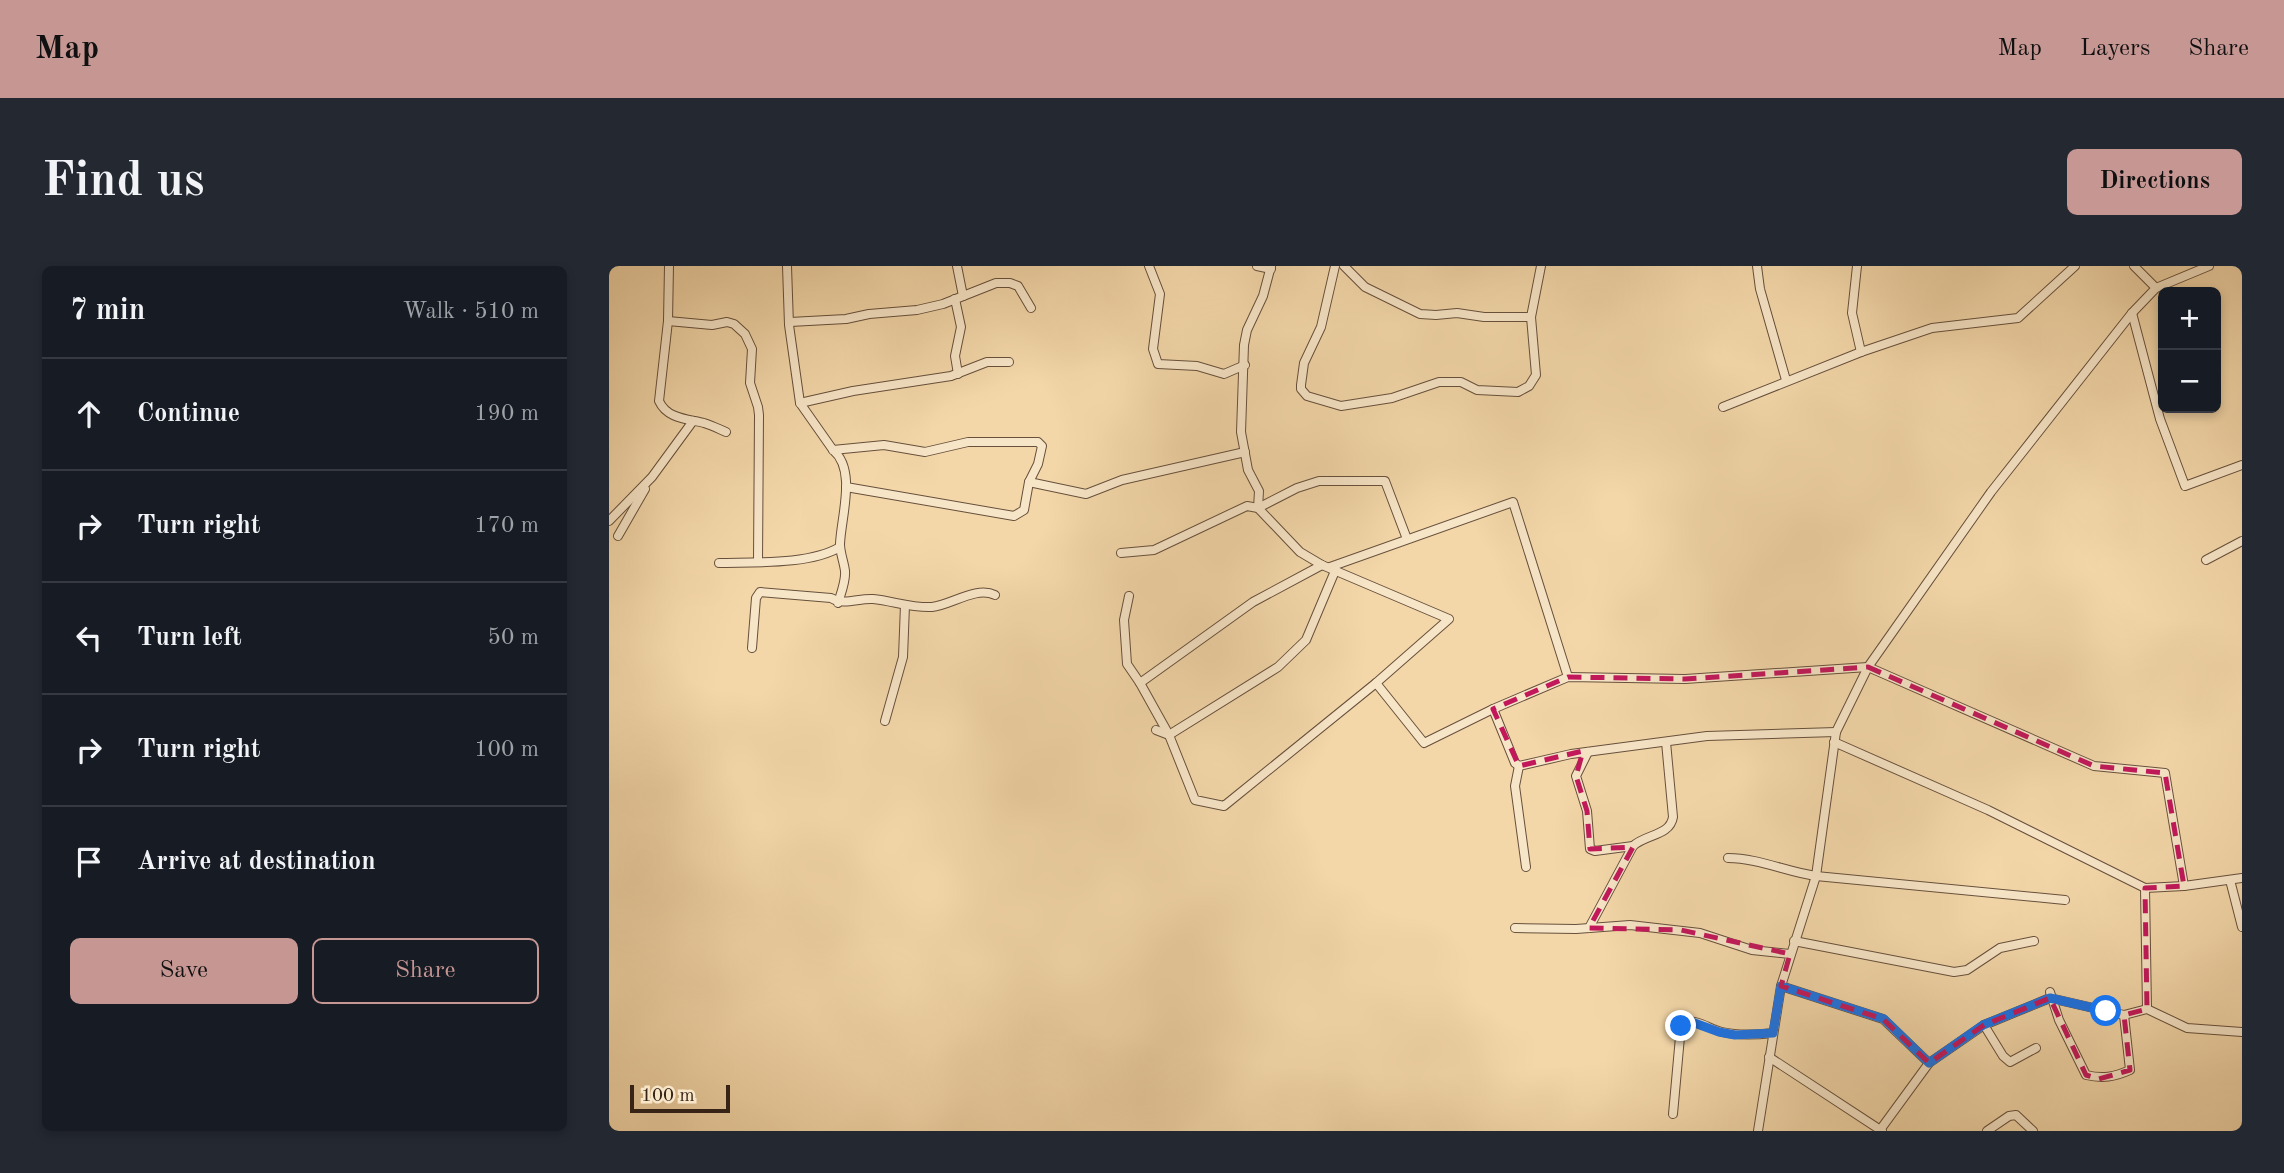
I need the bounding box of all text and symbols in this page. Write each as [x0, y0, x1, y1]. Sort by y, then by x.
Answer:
text: Map [35, 33, 99, 66]
text: Map [1998, 37, 2042, 61]
text: Layers [2080, 37, 2150, 61]
text: Share [2188, 37, 2249, 61]
button: Directions [2067, 149, 2242, 215]
text: Find us [42, 158, 205, 207]
map controls [2158, 287, 2221, 413]
button: + [2158, 287, 2221, 350]
text: 7 min [70, 296, 145, 326]
text: Walk · 510 m [403, 300, 539, 323]
button: − [2158, 350, 2221, 413]
icon: ahead [70, 395, 108, 433]
text: Continue [137, 401, 240, 427]
text: 190 m [474, 402, 539, 425]
icon: right [70, 507, 108, 545]
text: Turn right [137, 513, 260, 539]
text: 170 m [474, 514, 539, 537]
icon: left [70, 619, 108, 657]
text: Turn left [137, 625, 242, 651]
text: 50 m [488, 626, 539, 649]
icon: right [70, 731, 108, 769]
text: Turn right [137, 737, 260, 763]
text: 100 m [474, 738, 539, 761]
icon: arrive [70, 843, 108, 881]
text: Arrive at destination [137, 849, 376, 875]
button: Save [70, 938, 298, 1004]
button: Share [312, 938, 539, 1004]
route start [2090, 995, 2121, 1026]
route end [1665, 1010, 1696, 1041]
scale bar [630, 1082, 730, 1114]
text: 100 m [641, 1087, 694, 1106]

